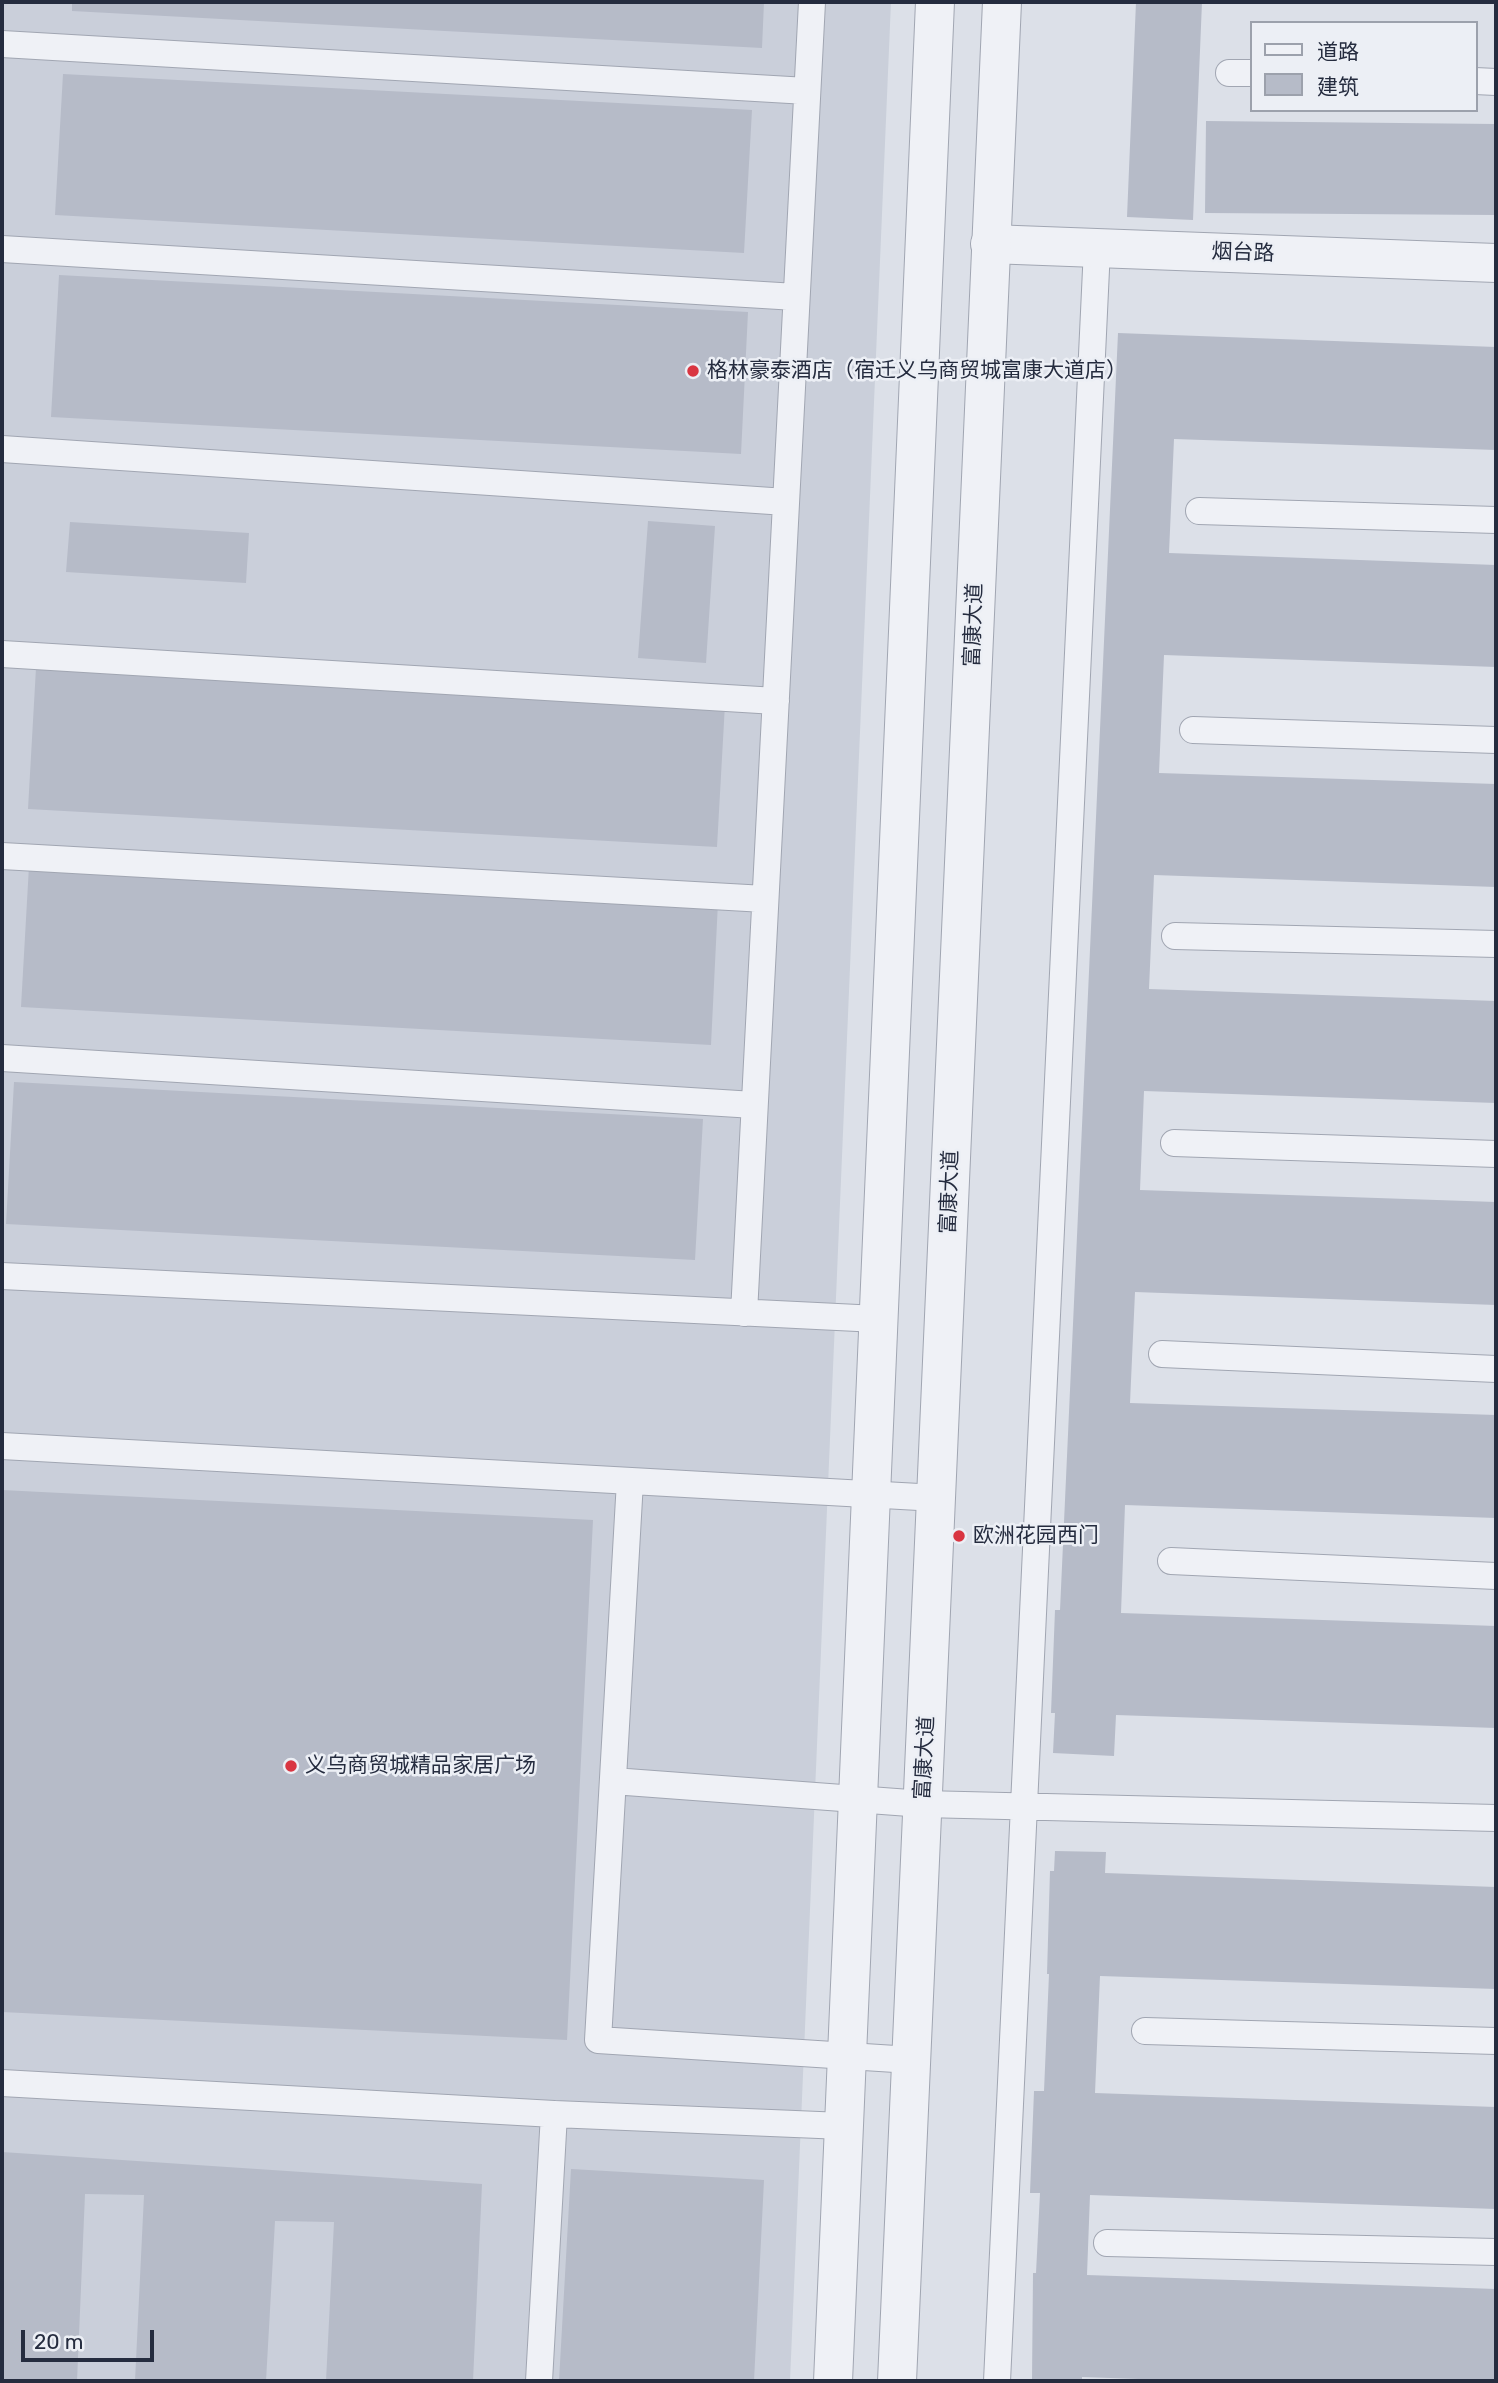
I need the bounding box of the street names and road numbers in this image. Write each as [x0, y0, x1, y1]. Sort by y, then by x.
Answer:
street label: 烟台路 [1211, 239, 1275, 267]
street label: 富康大道 [960, 583, 988, 667]
street label: 富康大道 [936, 1150, 964, 1234]
street label: 富康大道 [910, 1715, 940, 1801]

